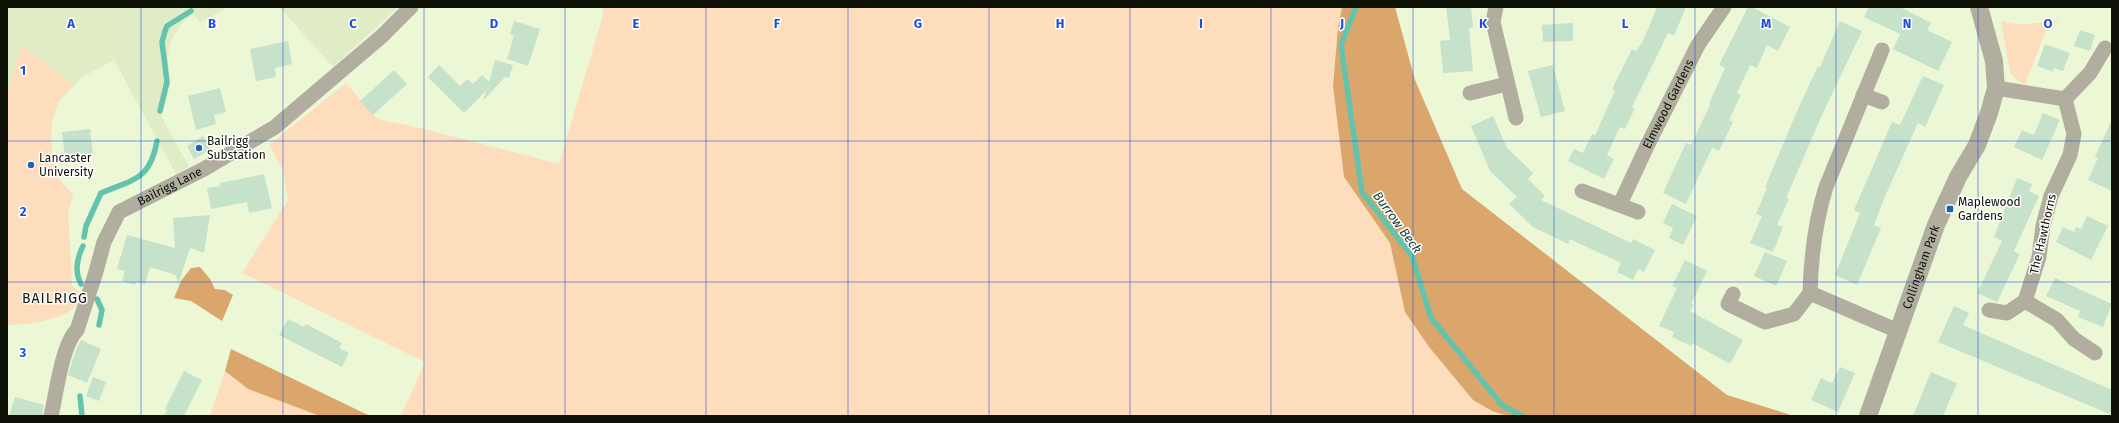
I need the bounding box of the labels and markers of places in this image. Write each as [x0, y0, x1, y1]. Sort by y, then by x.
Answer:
place label: Bailrigg Substation [207, 134, 266, 162]
marker: Bailrigg Substation [194, 143, 204, 153]
place label: Lancaster University [39, 151, 93, 179]
marker: Lancaster University [26, 160, 36, 170]
place label: Maplewood Gardens [1958, 195, 2021, 223]
marker: Maplewood Gardens [1945, 204, 1955, 214]

